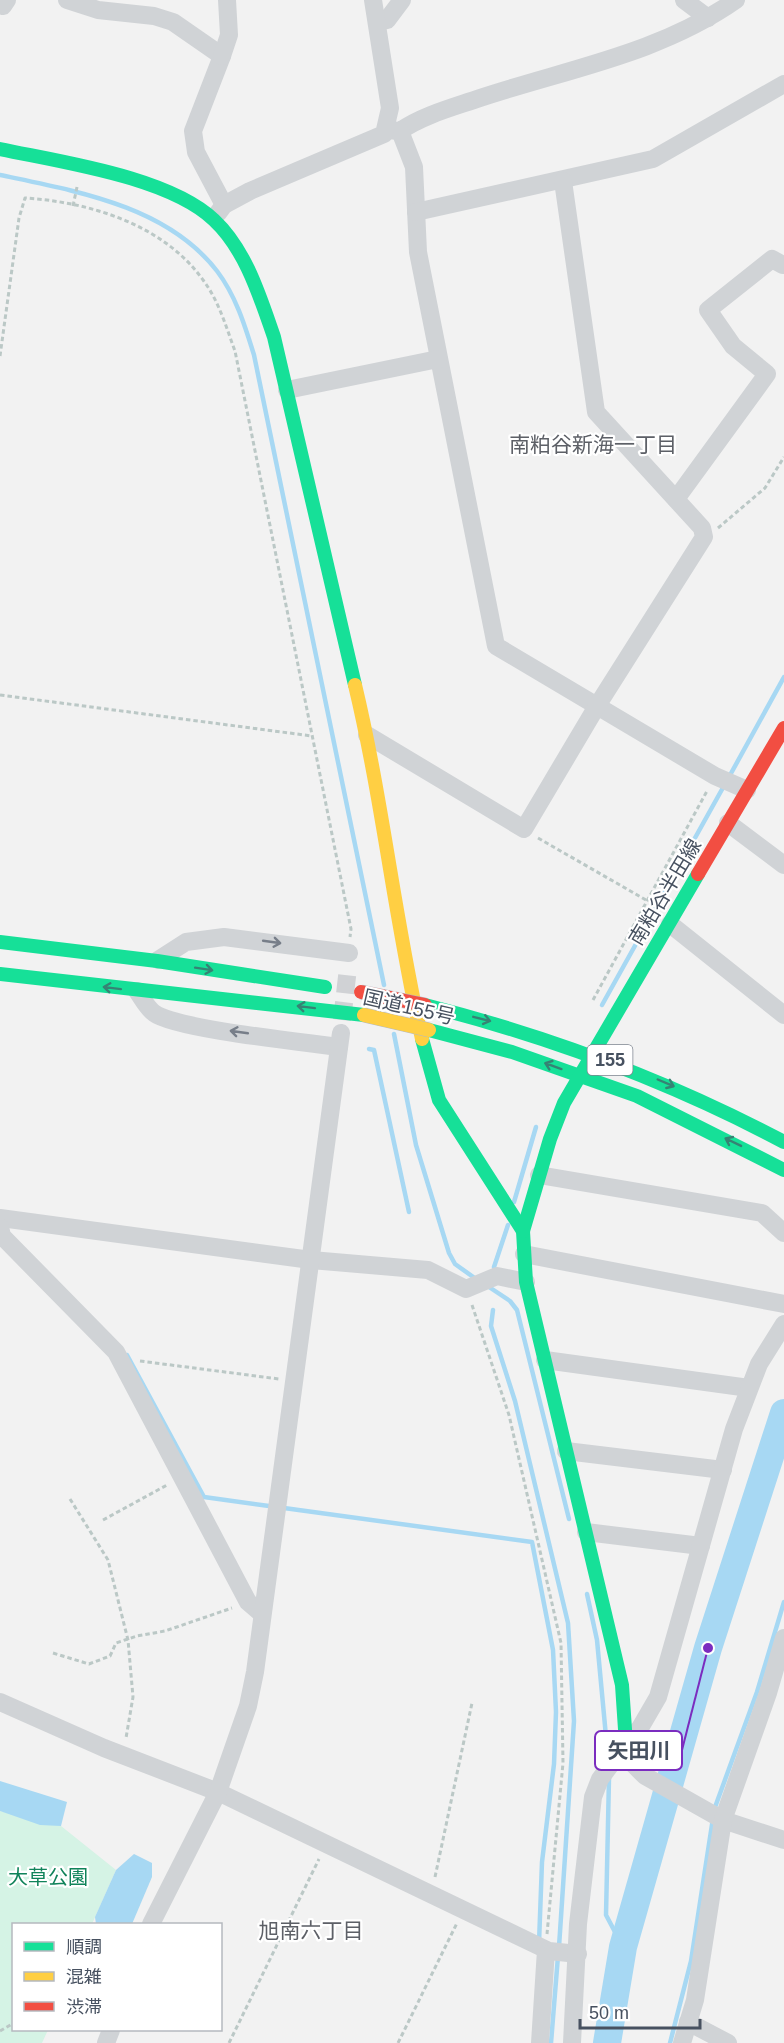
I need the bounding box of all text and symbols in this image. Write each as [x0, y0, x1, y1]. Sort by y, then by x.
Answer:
district label: 南粕谷新海一丁目 [509, 433, 677, 456]
street label: 南粕谷半田線 [625, 835, 705, 949]
one-way arrow [261, 937, 281, 948]
one-way arrow [193, 964, 213, 975]
one-way arrow [103, 982, 123, 993]
street label: 国道155号 [361, 986, 457, 1028]
one-way arrow [297, 1002, 317, 1013]
one-way arrow [472, 1013, 491, 1025]
one-way arrow [230, 1027, 249, 1038]
road number: 155 [588, 1045, 632, 1075]
one-way arrow [544, 1060, 563, 1071]
one-way arrow [656, 1078, 674, 1089]
one-way arrow [724, 1136, 742, 1147]
callout: 矢田川 [595, 1731, 682, 1770]
text: 矢田川 [608, 1739, 671, 1762]
park label: 大草公園 [8, 1866, 88, 1888]
district label: 旭南六丁目 [259, 1919, 364, 1942]
legend [12, 1923, 222, 2031]
text: 順調 [66, 1937, 102, 1957]
text: 混雑 [66, 1967, 102, 1987]
scale bar [580, 1992, 700, 2030]
text: 渋滞 [66, 1997, 102, 2017]
text: 50 m [589, 2003, 629, 2023]

